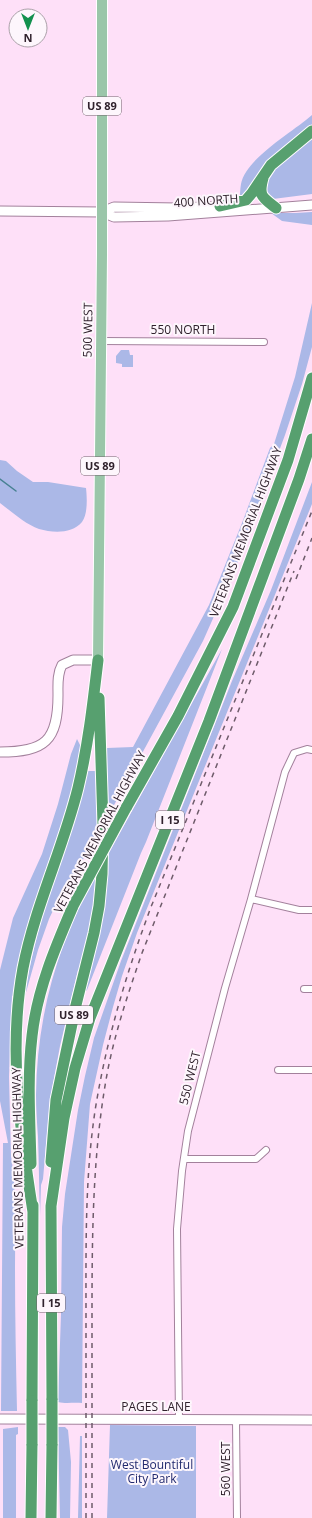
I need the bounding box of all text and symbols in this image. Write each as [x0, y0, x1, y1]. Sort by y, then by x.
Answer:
north arrow [8, 8, 48, 48]
text: N [24, 31, 32, 46]
road number: US 89 [83, 97, 121, 115]
street label: 400 NORTH [173, 190, 239, 211]
street label: 500 WEST [79, 302, 96, 357]
street label: 550 NORTH [151, 321, 215, 338]
street label: VETERANS MEMORIAL HIGHWAY [205, 444, 286, 619]
road number: US 89 [81, 457, 119, 475]
street label: VETERANS MEMORIAL HIGHWAY [49, 747, 150, 916]
road number: I 15 [156, 811, 184, 829]
road number: US 89 [55, 1006, 93, 1024]
street label: 550 WEST [175, 1049, 204, 1106]
street label: VETERANS MEMORIAL HIGHWAY [7, 1067, 28, 1249]
road number: I 15 [37, 1294, 65, 1312]
street label: PAGES LANE [121, 1398, 191, 1415]
street label: 560 WEST [217, 1441, 234, 1496]
park label: West Bountiful City Park [111, 1456, 193, 1487]

